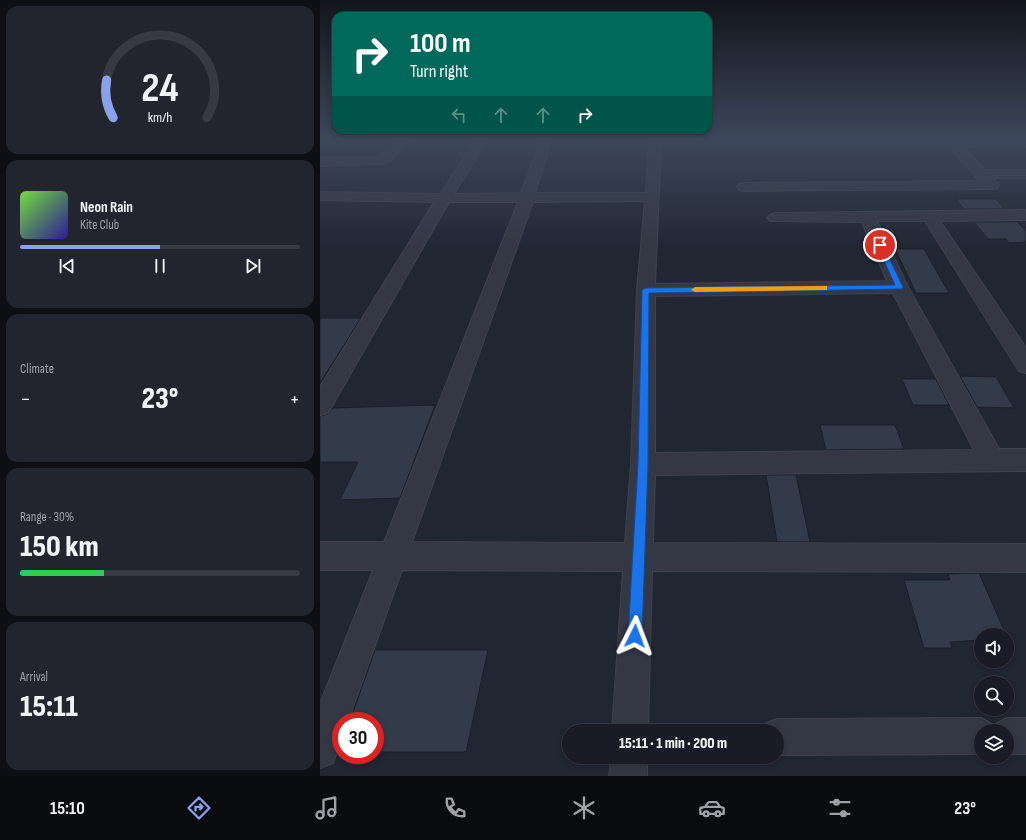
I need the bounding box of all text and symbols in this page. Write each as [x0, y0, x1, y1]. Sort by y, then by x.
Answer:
text: 100 m [410, 27, 471, 60]
icon: right [344, 28, 396, 80]
text: Turn right [410, 61, 468, 82]
text: 24 [141, 64, 179, 113]
icon: left [448, 104, 470, 126]
icon: ahead [490, 104, 512, 126]
icon: ahead [532, 104, 554, 126]
icon: right [574, 104, 596, 126]
text: km/h [148, 109, 172, 126]
text: Neon Rain [80, 198, 133, 217]
text: Kite Club [80, 217, 119, 233]
pin [863, 228, 897, 262]
icon: arrive [869, 234, 891, 256]
icon: previous [56, 255, 78, 277]
icon: pause [149, 255, 171, 277]
icon: next [242, 255, 264, 277]
text: Climate [20, 361, 54, 377]
text: 23° [142, 381, 178, 417]
text: − [20, 386, 31, 413]
text: + [289, 386, 300, 413]
text: Range · 30% [20, 509, 74, 525]
text: 150 km [20, 529, 99, 565]
position arrow [614, 615, 656, 657]
map controls [974, 628, 1014, 764]
button: sound [974, 628, 1014, 668]
text: Arrival [20, 669, 48, 685]
button: search [974, 676, 1014, 716]
text: 15:11 [20, 689, 78, 725]
speed limit sign: 30 [332, 712, 384, 764]
button: layers [974, 724, 1014, 764]
text: 15:11 · 1 min · 200 m [619, 734, 727, 753]
icon: directions [185, 794, 213, 822]
icon: music [313, 794, 341, 822]
icon: phone [441, 794, 469, 822]
icon: climate [570, 794, 598, 822]
icon: car [698, 794, 726, 822]
icon: filters [826, 794, 854, 822]
text: 15:10 [50, 798, 85, 819]
text: 23° [954, 798, 976, 819]

